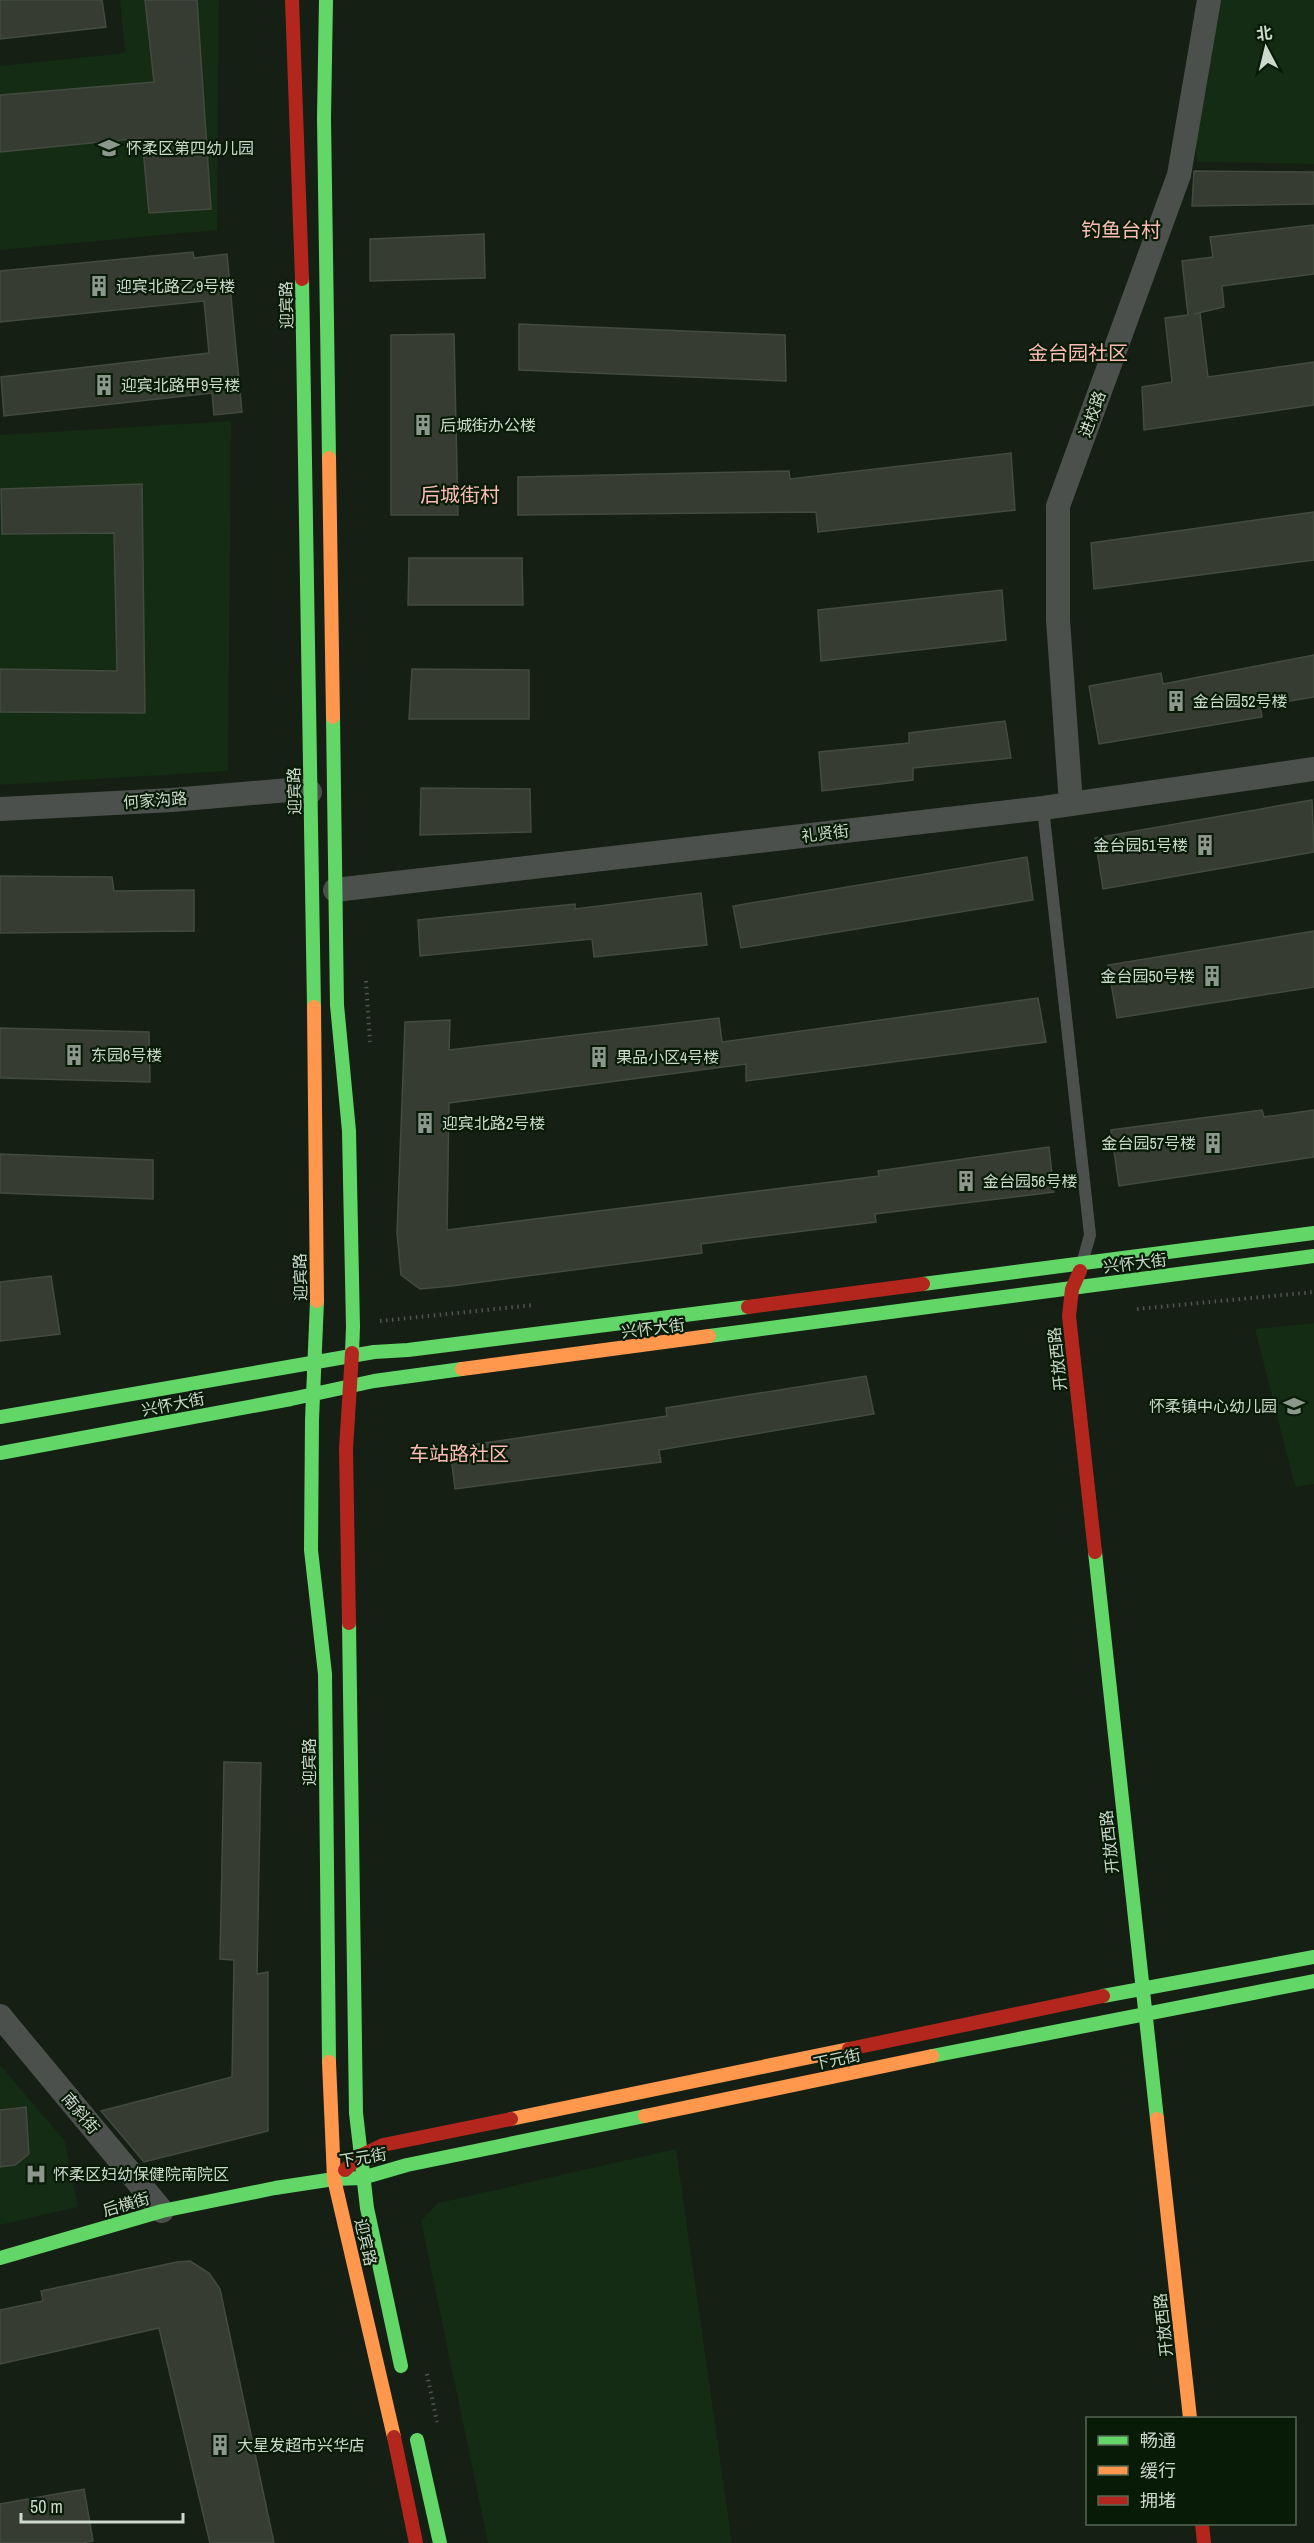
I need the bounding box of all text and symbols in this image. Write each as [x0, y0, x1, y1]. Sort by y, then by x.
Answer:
north arrow [1236, 18, 1296, 78]
text: 北 [1255, 21, 1273, 45]
school or university icon: 怀柔区第四幼儿园 [97, 136, 121, 160]
place label: 怀柔区第四幼儿园 [126, 137, 254, 159]
district label: 钓鱼台村 [1081, 216, 1161, 243]
building icon: 迎宾北路乙9号楼 [87, 274, 111, 298]
place label: 迎宾北路乙9号楼 [116, 275, 235, 297]
street label: 迎宾路 [275, 281, 297, 329]
district label: 金台园社区 [1028, 339, 1128, 366]
building icon: 迎宾北路甲9号楼 [92, 373, 116, 397]
place label: 迎宾北路甲9号楼 [121, 374, 240, 396]
street label: 进校路 [1073, 388, 1111, 440]
building icon: 后城街办公楼 [411, 413, 435, 437]
place label: 后城街办公楼 [440, 414, 536, 436]
district label: 后城街村 [420, 481, 500, 508]
building icon: 金台园52号楼 [1164, 689, 1188, 713]
place label: 金台园52号楼 [1193, 690, 1288, 712]
street label: 迎宾路 [283, 767, 305, 815]
street label: 何家沟路 [122, 787, 188, 813]
street label: 礼贤街 [800, 819, 850, 847]
building icon: 金台园51号楼 [1193, 833, 1217, 857]
place label: 金台园51号楼 [1093, 834, 1188, 856]
building icon: 金台园50号楼 [1200, 964, 1224, 988]
place label: 金台园50号楼 [1100, 965, 1195, 987]
building icon: 东园6号楼 [62, 1043, 86, 1067]
place label: 东园6号楼 [91, 1044, 162, 1066]
building icon: 果品小区4号楼 [587, 1045, 611, 1069]
place label: 果品小区4号楼 [616, 1046, 719, 1068]
building icon: 迎宾北路2号楼 [413, 1111, 437, 1135]
place label: 迎宾北路2号楼 [442, 1112, 545, 1134]
building icon: 金台园57号楼 [1201, 1131, 1225, 1155]
place label: 金台园57号楼 [1101, 1132, 1196, 1154]
building icon: 金台园56号楼 [954, 1169, 978, 1193]
place label: 金台园56号楼 [983, 1170, 1078, 1192]
street label: 兴怀大街 [1102, 1248, 1168, 1278]
street label: 迎宾路 [289, 1253, 311, 1301]
street label: 兴怀大街 [620, 1313, 686, 1343]
street label: 开放西路 [1043, 1326, 1071, 1392]
street label: 兴怀大街 [139, 1387, 207, 1421]
school or university icon: 怀柔镇中心幼儿园 [1282, 1394, 1306, 1418]
place label: 怀柔镇中心幼儿园 [1149, 1395, 1277, 1417]
district label: 车站路社区 [409, 1440, 509, 1467]
street label: 迎宾路 [298, 1738, 320, 1786]
street label: 开放西路 [1095, 1809, 1123, 1875]
street label: 下元街 [811, 2043, 863, 2075]
street label: 南斜街 [57, 2088, 105, 2138]
street label: 下元街 [338, 2142, 388, 2172]
hospital icon: 怀柔区妇幼保健院南院区 [24, 2162, 48, 2186]
place label: 怀柔区妇幼保健院南院区 [53, 2163, 229, 2185]
street label: 后横街 [100, 2187, 152, 2221]
street label: 迎宾路 [350, 2216, 382, 2268]
street label: 开放西路 [1149, 2292, 1177, 2358]
legend [1086, 2417, 1296, 2525]
text: 畅通 [1140, 2428, 1176, 2453]
building icon: 大星发超市兴华店 [208, 2433, 232, 2457]
place label: 大星发超市兴华店 [237, 2434, 365, 2456]
text: 缓行 [1140, 2458, 1176, 2483]
scale bar [21, 2486, 183, 2524]
text: 拥堵 [1140, 2488, 1176, 2513]
text: 50 m [30, 2494, 63, 2519]

